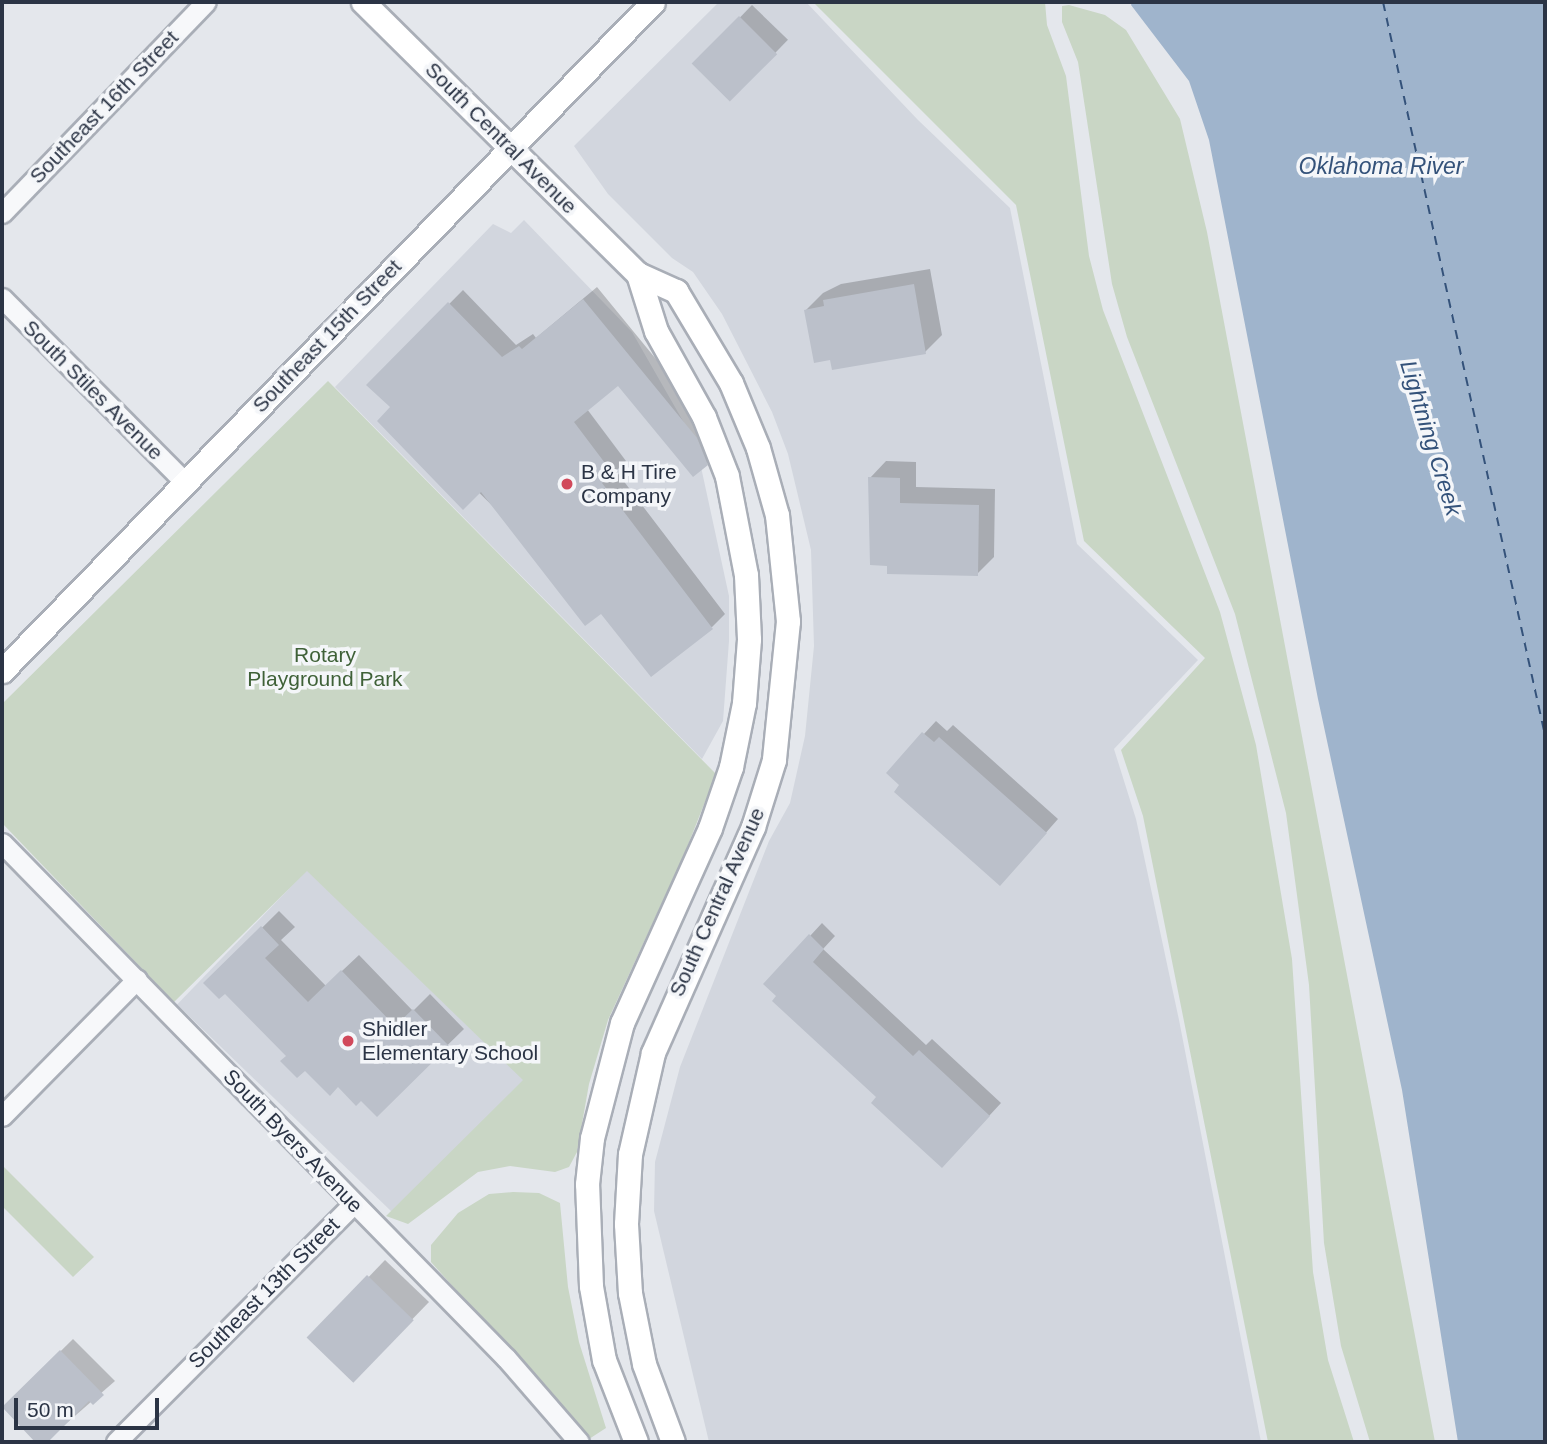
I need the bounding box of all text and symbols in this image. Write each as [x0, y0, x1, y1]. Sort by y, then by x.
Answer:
street label: Southeast 16th Street [24, 25, 184, 189]
street label: South Central Avenue [420, 57, 582, 219]
water label: Oklahoma River [1299, 152, 1463, 180]
street label: Southeast 15th Street [247, 254, 407, 418]
street label: South Stiles Avenue [17, 314, 169, 466]
water label: Lightning Creek [1394, 357, 1468, 519]
place label: B & H Tire Company [581, 459, 677, 509]
marker: B & H Tire Company [559, 476, 575, 492]
park label: Rotary Playground Park [247, 642, 403, 692]
street label: South Central Avenue [664, 803, 770, 1001]
place label: Shidler Elementary School [362, 1016, 538, 1066]
marker: Shidler Elementary School [340, 1033, 356, 1049]
street label: South Byers Avenue [218, 1064, 368, 1218]
street label: Southeast 13th Street [183, 1212, 345, 1374]
scale bar [18, 1384, 163, 1428]
text: 50 m [27, 1398, 74, 1421]

